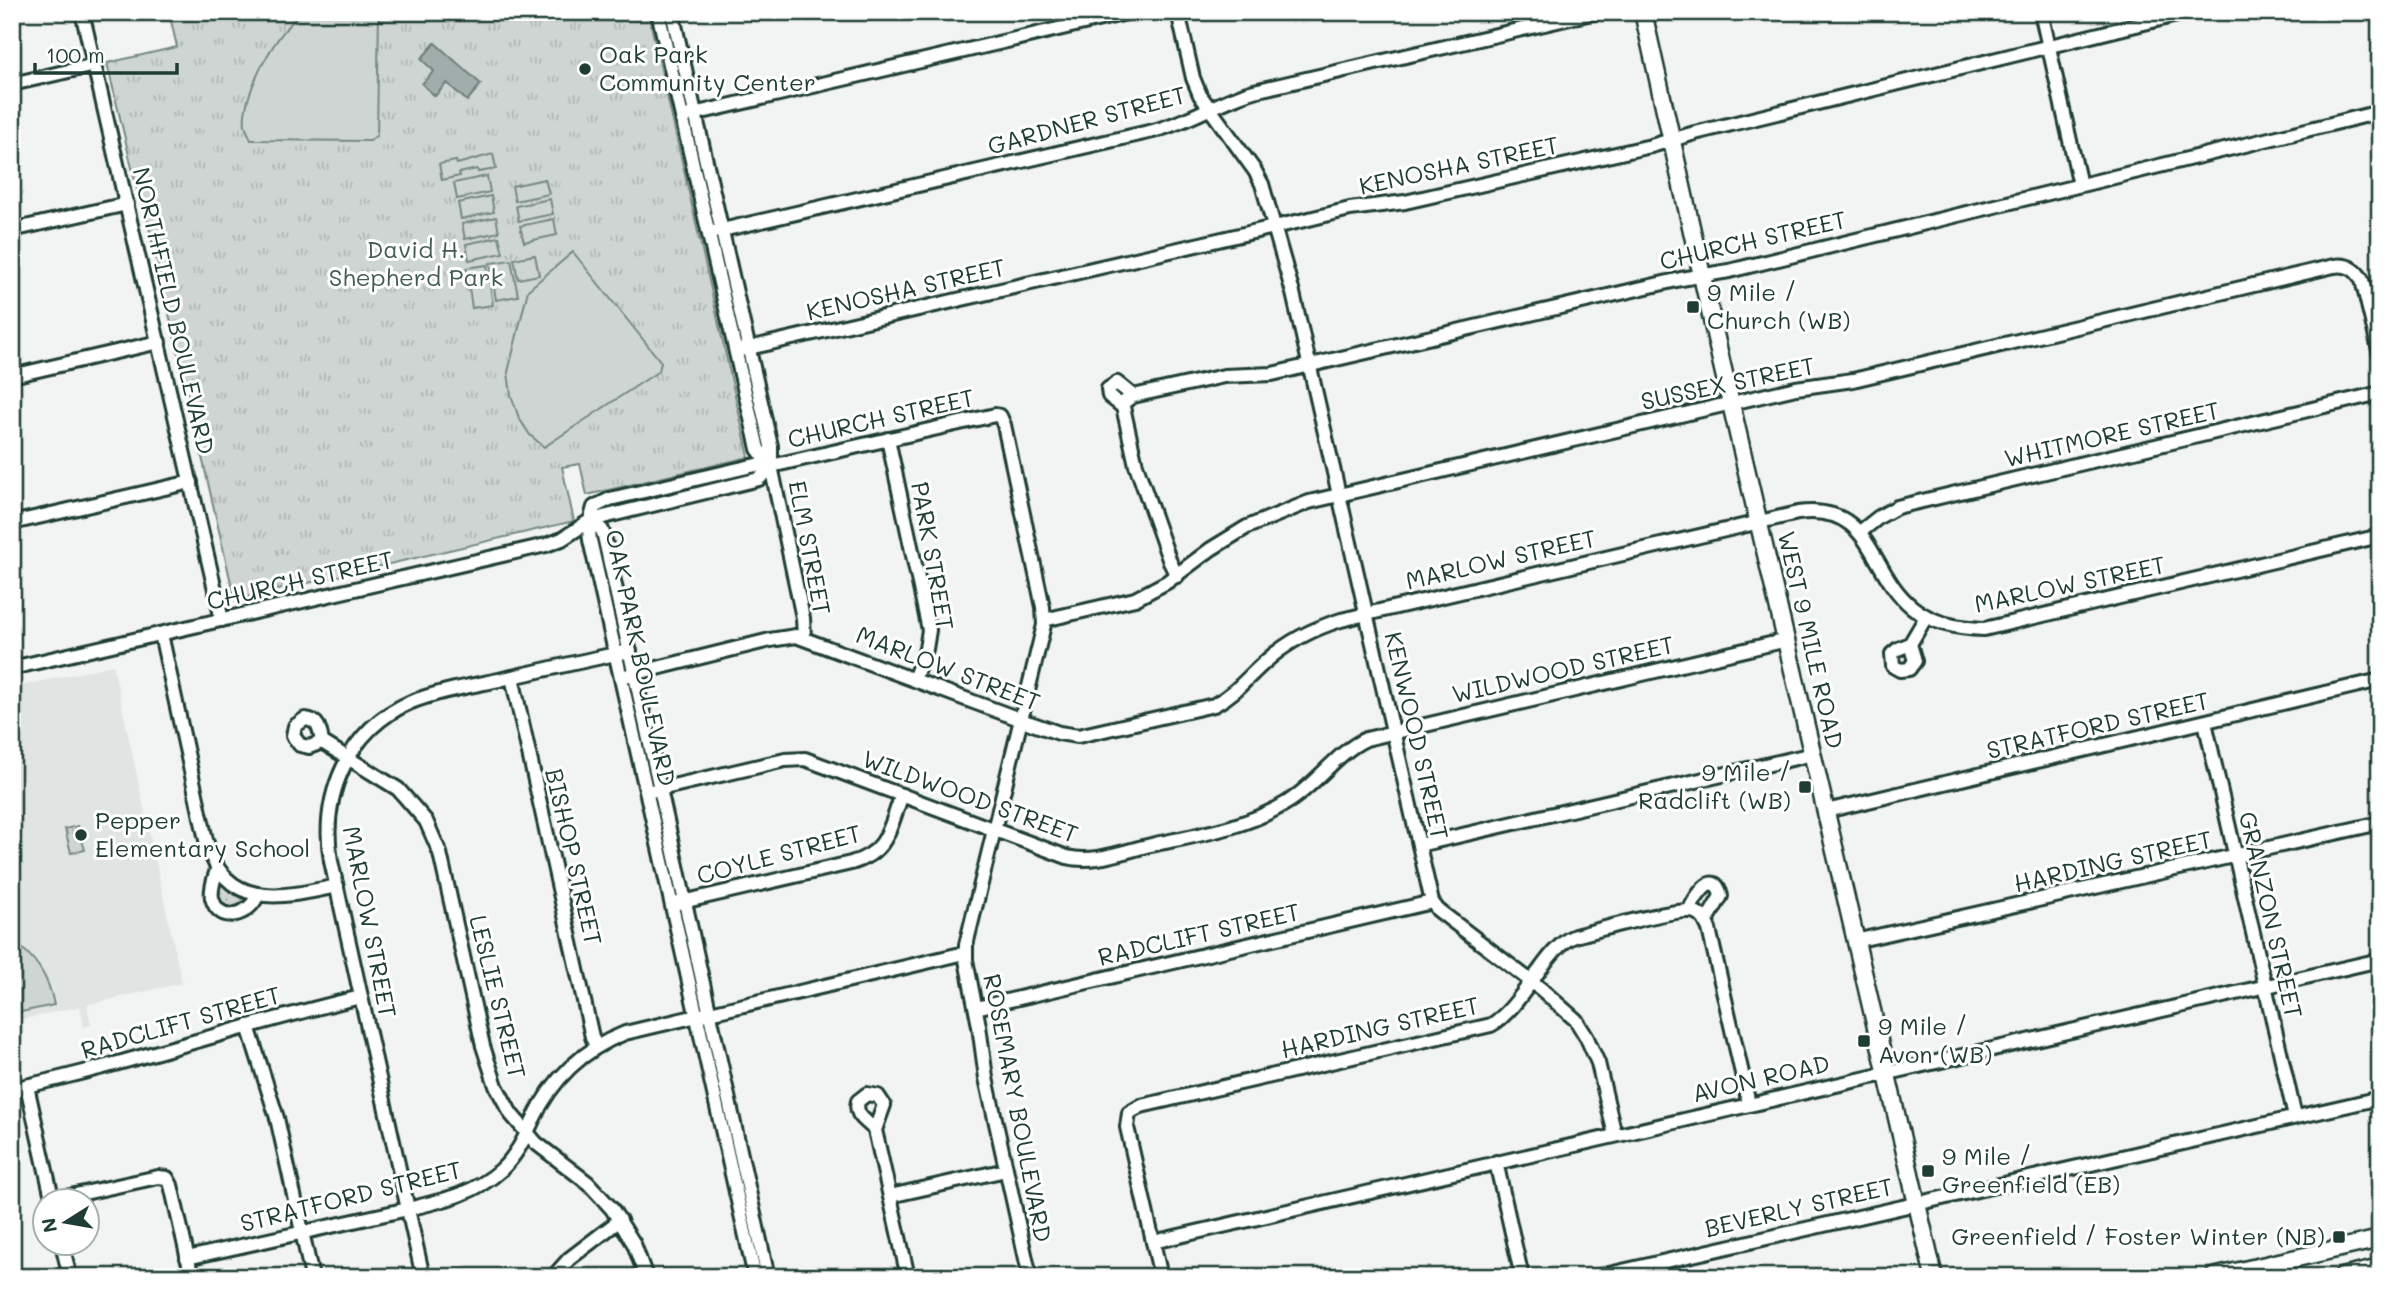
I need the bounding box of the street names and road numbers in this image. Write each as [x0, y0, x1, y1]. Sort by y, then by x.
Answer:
street label: GARDNER STREET [984, 78, 1189, 161]
street label: KENOSHA STREET [1356, 128, 1561, 201]
street label: NORTHFIELD BOULEVARD [126, 164, 223, 457]
street label: CHURCH STREET [1656, 203, 1849, 276]
street label: KENOSHA STREET [803, 251, 1008, 326]
street label: SUSSEX STREET [1638, 349, 1818, 416]
street label: CHURCH STREET [784, 381, 977, 454]
street label: WHITMORE STREET [2001, 394, 2222, 473]
street label: ELM STREET [782, 478, 839, 618]
street label: PARK STREET [905, 479, 962, 632]
street label: MARLOW STREET [1402, 522, 1599, 596]
street label: OAK PARK BOULEVARD [599, 527, 684, 789]
street label: WEST 9 MILE ROAD [1771, 528, 1852, 752]
street label: CHURCH STREET [203, 543, 396, 616]
street label: MARLOW STREET [1971, 548, 2168, 619]
street label: MARLOW STREET [852, 618, 1045, 717]
street label: WILDWOOD STREET [1449, 628, 1677, 709]
street label: KENWOOD STREET [1378, 629, 1456, 843]
street label: STRATFORD STREET [1983, 684, 2212, 765]
street label: WILDWOOD STREET [859, 742, 1083, 849]
street label: BISHOP STREET [539, 765, 610, 948]
street label: GRANZON STREET [2233, 808, 2310, 1021]
street label: COYLE STREET [693, 817, 864, 890]
street label: MARLOW STREET [337, 823, 404, 1020]
street label: HARDING STREET [2011, 823, 2215, 898]
street label: RADCLIFT STREET [1095, 895, 1303, 972]
street label: LESLIE STREET [463, 912, 534, 1082]
street label: ROSEMARY BOULEVARD [977, 971, 1060, 1245]
street label: RADCLIFT STREET [77, 978, 284, 1065]
street label: HARDING STREET [1278, 989, 1482, 1064]
street label: AVON ROAD [1689, 1047, 1833, 1108]
street label: STRATFORD STREET [237, 1153, 465, 1238]
street label: BEVERLY STREET [1701, 1170, 1896, 1243]

